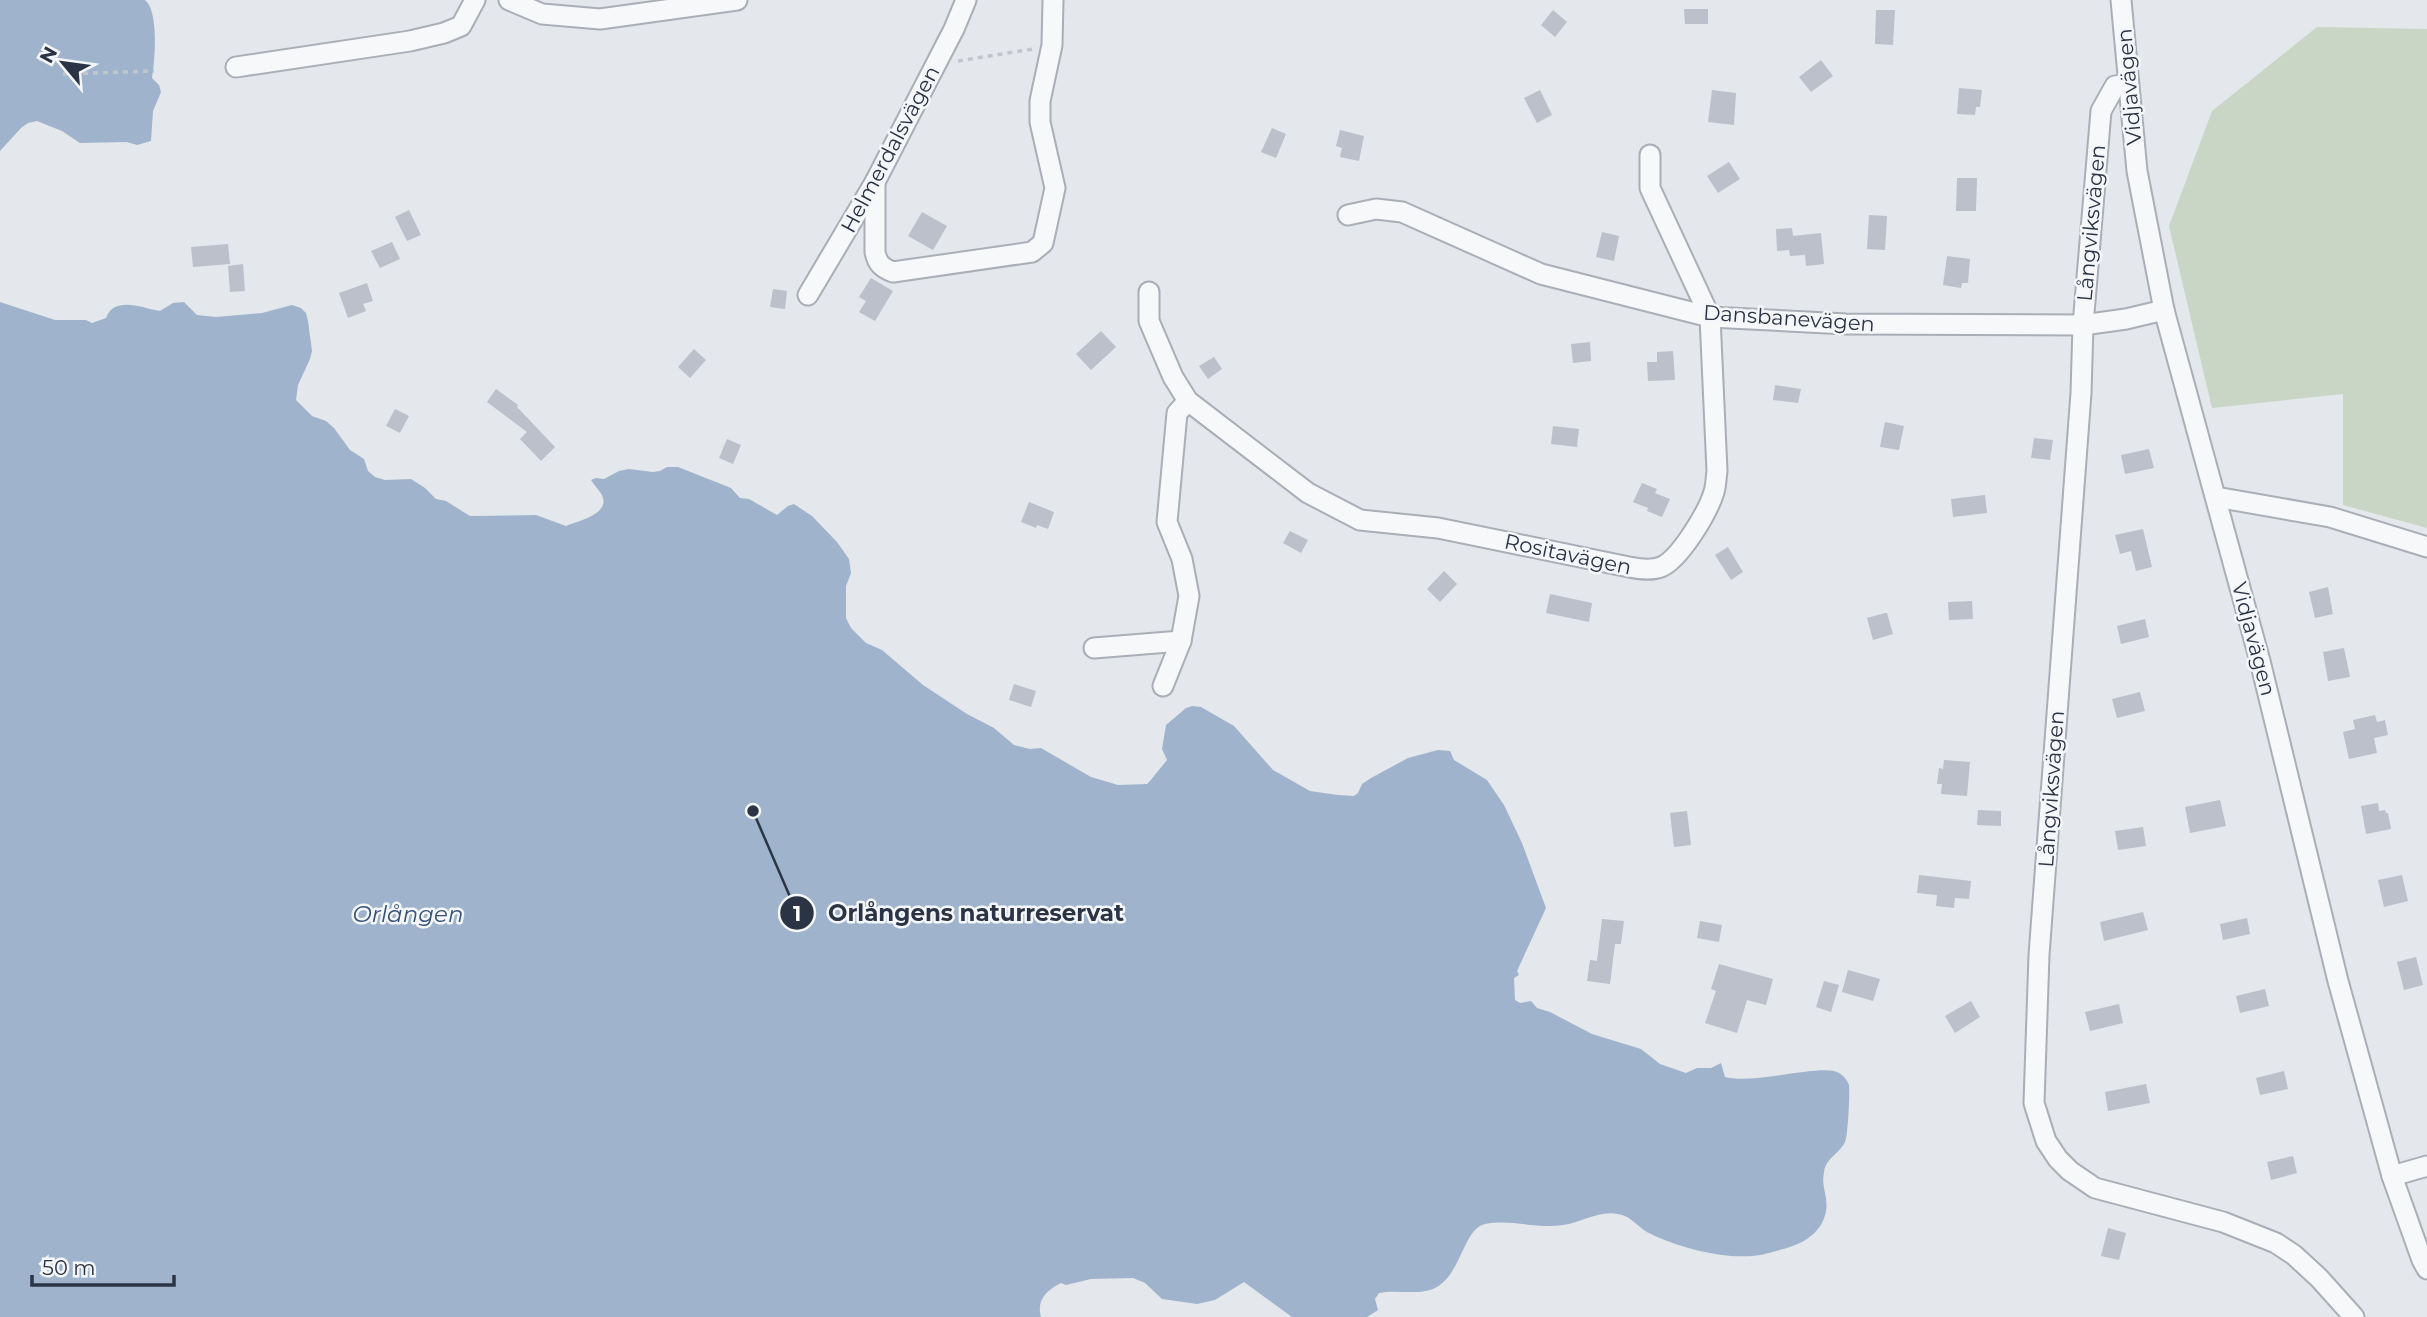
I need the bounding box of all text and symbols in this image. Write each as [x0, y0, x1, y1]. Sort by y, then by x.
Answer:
north arrow [28, 28, 98, 98]
street label: Vidjavägen [2111, 28, 2147, 146]
text: N [35, 43, 62, 67]
street label: Helmerdalsvägen [835, 61, 945, 237]
street label: Långviksvägen [2072, 144, 2110, 302]
street label: Dansbanevägen [1702, 300, 1876, 336]
street label: Rositavägen [1502, 528, 1634, 580]
street label: Vidjavägen [2227, 579, 2281, 699]
street label: Långviksvägen [2033, 710, 2069, 868]
callout: Orlångens naturreservat [779, 891, 1138, 935]
text: Orlångens naturreservat [828, 899, 1124, 927]
water label: Orlången [353, 900, 463, 928]
text: 1 [793, 901, 801, 926]
scale bar [32, 1244, 173, 1288]
text: 50 m [42, 1255, 96, 1280]

